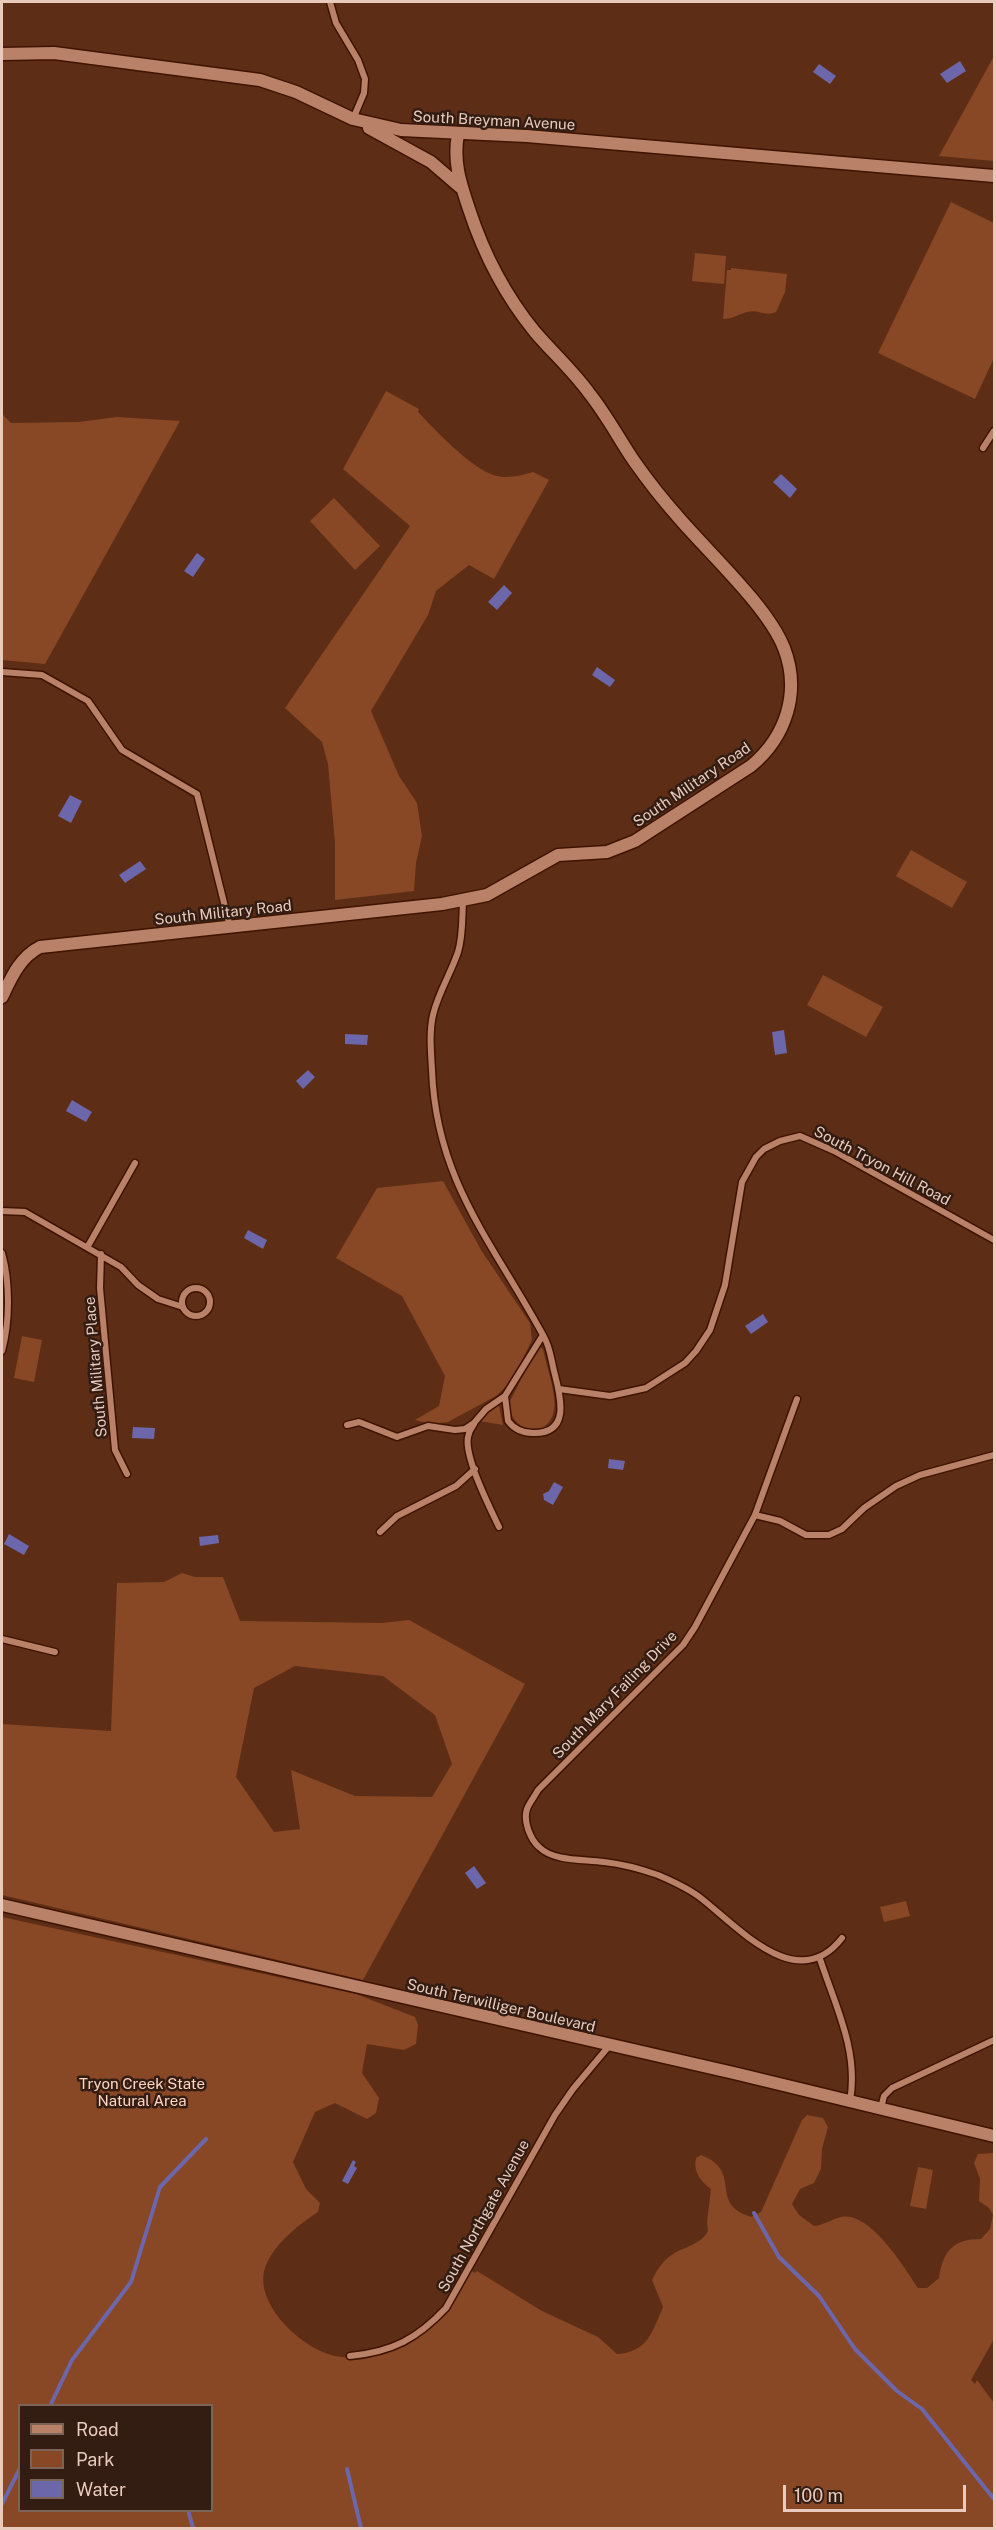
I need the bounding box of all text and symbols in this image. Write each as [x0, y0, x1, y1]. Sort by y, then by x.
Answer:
street label: South Breyman Avenue [412, 108, 576, 134]
street label: South Military Road [630, 739, 754, 831]
street label: South Military Road [153, 897, 293, 929]
street label: South Tryon Hill Road [811, 1122, 953, 1210]
street label: South Military Place [81, 1296, 111, 1438]
street label: South Mary Failing Drive [549, 1627, 681, 1763]
street label: South Terwilliger Boulevard [405, 1976, 597, 2036]
park label: Tryon Creek State Natural Area [79, 2075, 205, 2110]
street label: South Northgate Avenue [435, 2137, 533, 2295]
legend [18, 2404, 213, 2512]
text: Road [76, 2419, 119, 2440]
text: Park [76, 2449, 114, 2470]
scale bar [786, 2473, 969, 2511]
text: Water [76, 2479, 126, 2500]
text: 100 m [794, 2485, 843, 2506]

